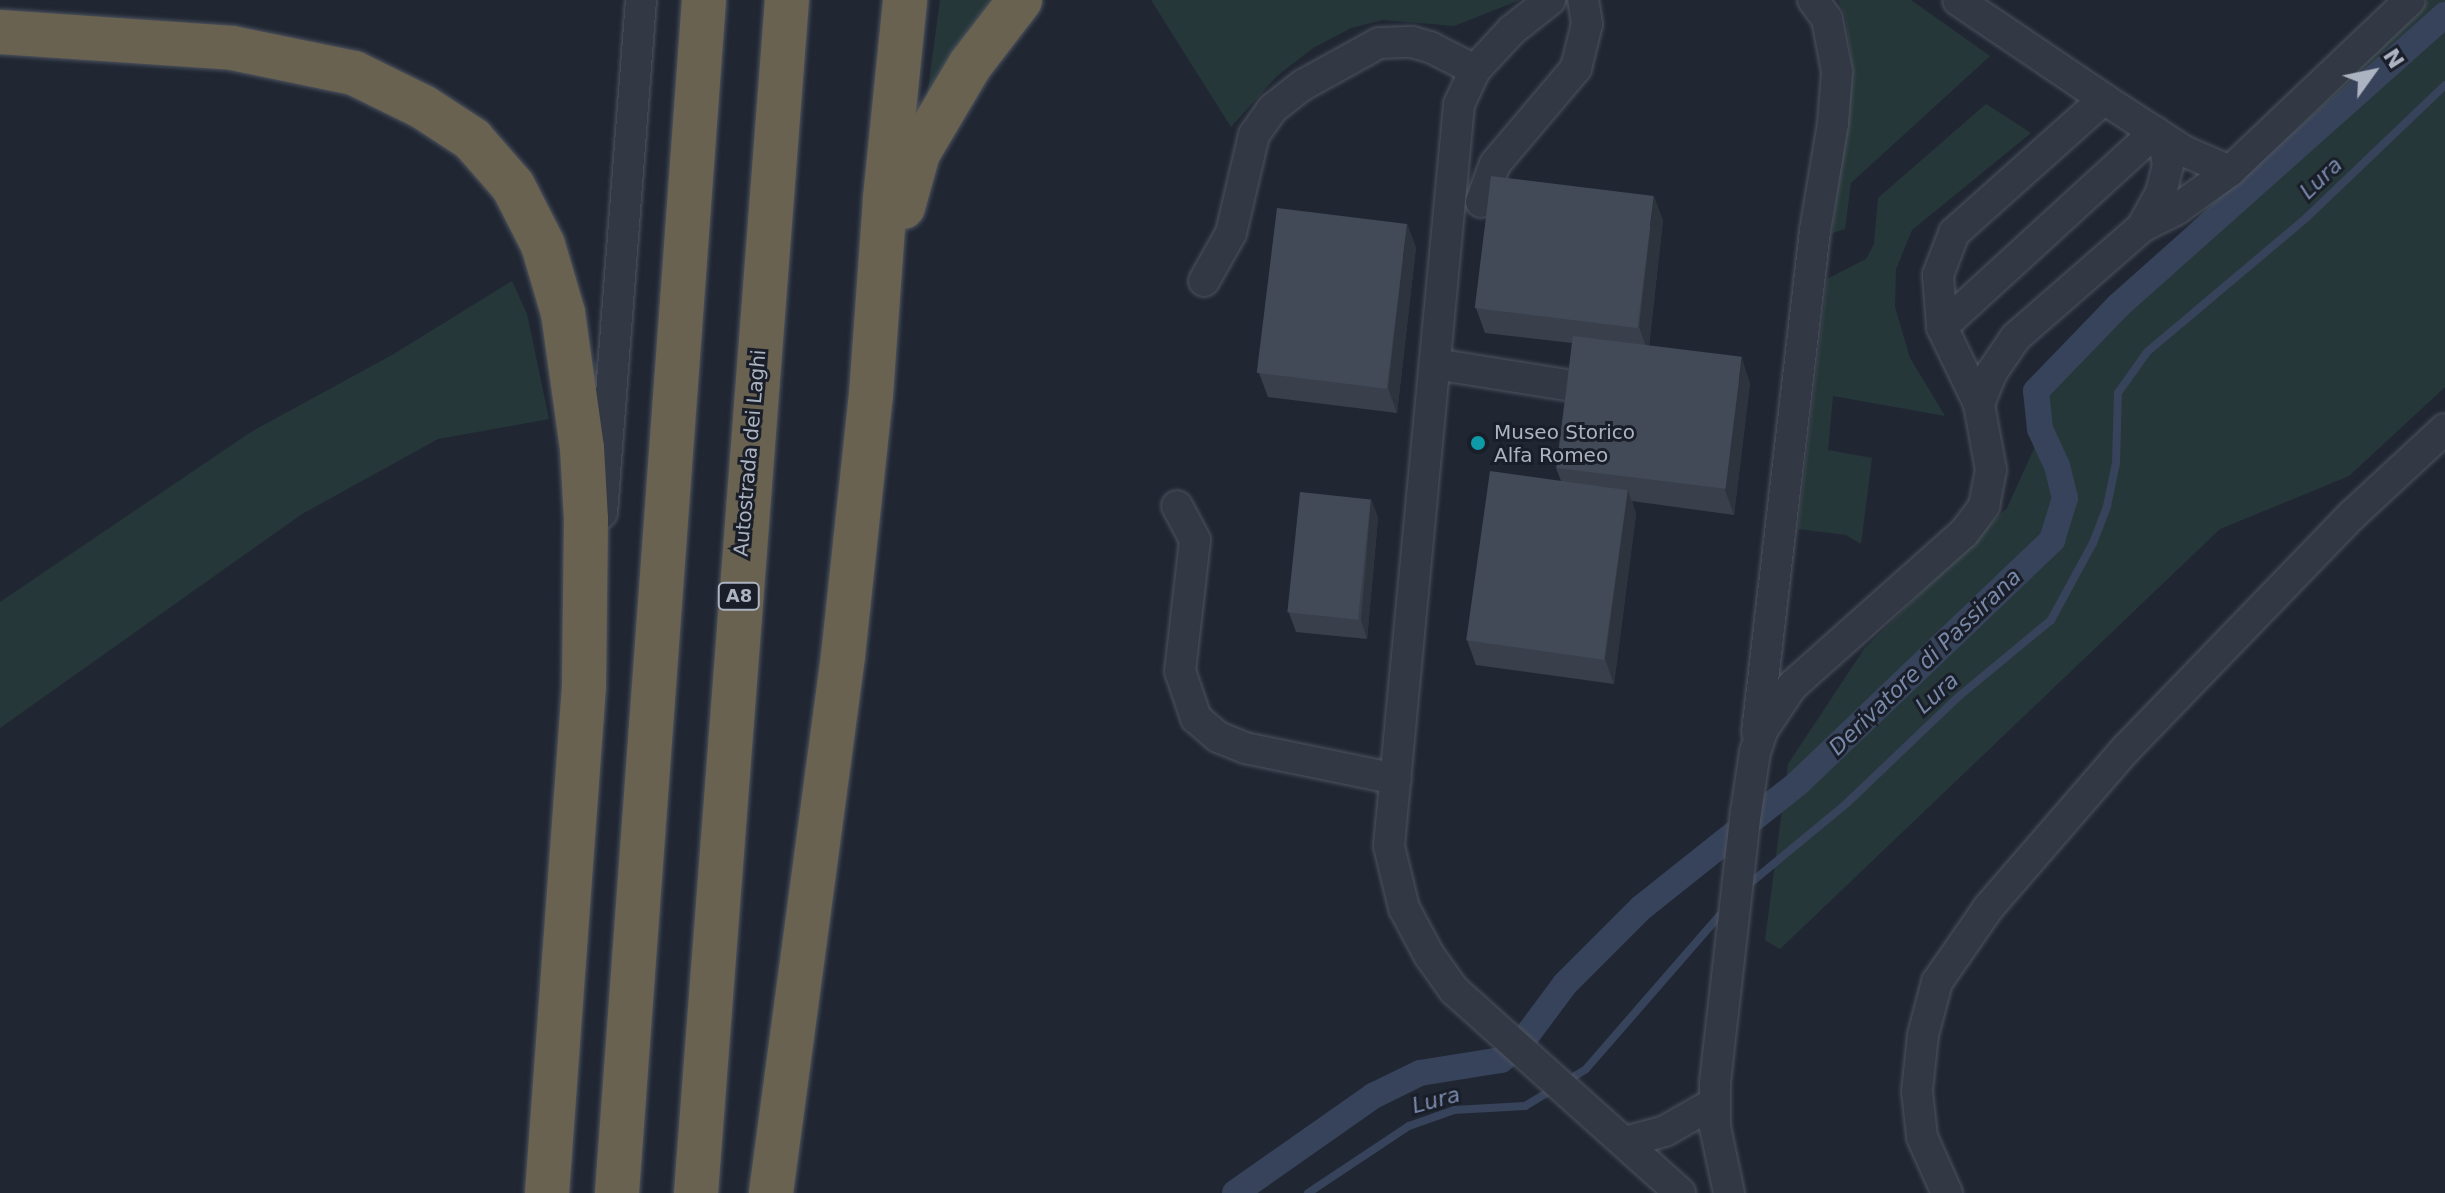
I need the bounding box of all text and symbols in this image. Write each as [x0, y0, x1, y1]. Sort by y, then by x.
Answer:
north arrow [2333, 32, 2413, 112]
text: N [2378, 44, 2409, 73]
water label: Lura [2294, 152, 2348, 204]
street label: Autostrada dei Laghi [729, 348, 771, 558]
place label: Museo Storico Alfa Romeo [1494, 420, 1635, 467]
marker: Museo Storico Alfa Romeo [1469, 434, 1487, 452]
water label: Derivatore di Passirana [1824, 563, 2026, 761]
road number: A8 [717, 582, 761, 610]
water label: Lura [1910, 667, 1964, 719]
water label: Lura [1409, 1081, 1463, 1119]

